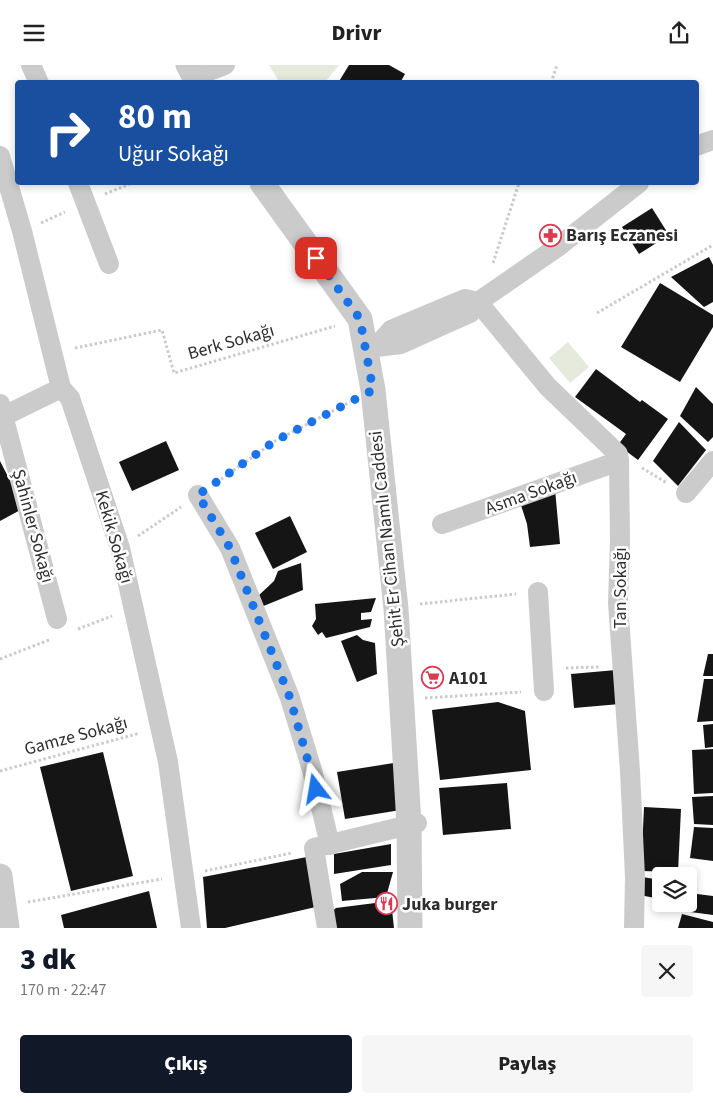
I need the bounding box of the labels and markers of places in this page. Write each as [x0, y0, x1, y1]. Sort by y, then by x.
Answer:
pharmacy icon: Barış Eczanesi [538, 223, 562, 247]
place label: Barış Eczanesi [566, 223, 678, 248]
pin [295, 237, 337, 279]
supermarket icon: A101 [421, 666, 445, 690]
place label: A101 [448, 666, 488, 691]
restaurant icon: Juka burger [374, 892, 398, 916]
place label: Juka burger [402, 892, 498, 917]

